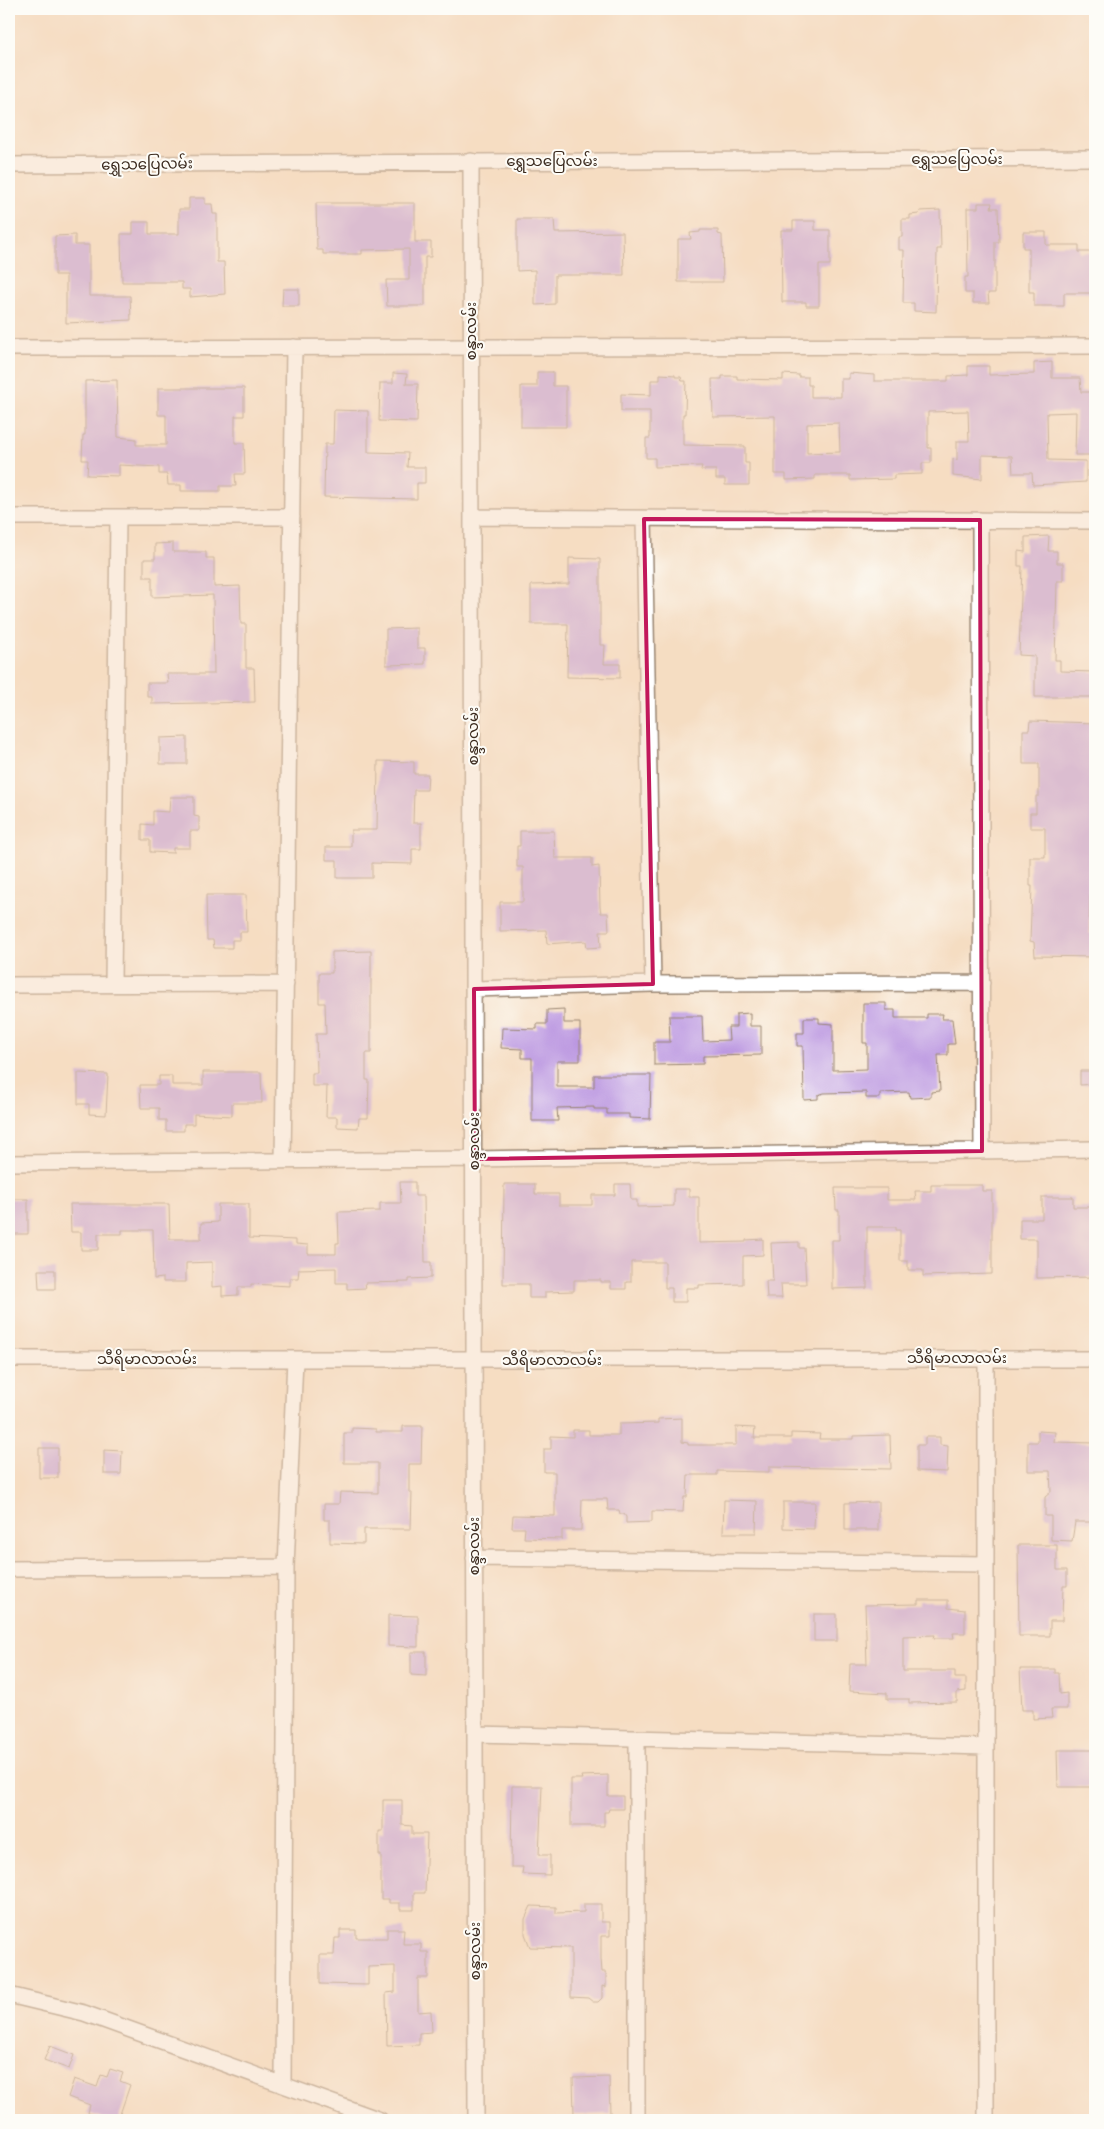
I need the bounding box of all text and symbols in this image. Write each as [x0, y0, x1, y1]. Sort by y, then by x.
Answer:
street label: ရွှေသပြေလမ်း [911, 146, 1003, 172]
street label: ရွှေသပြေလမ်း [506, 148, 598, 174]
street label: ရွှေသပြေလမ်း [101, 150, 193, 178]
street label: စန္ဒာလမ်း [458, 302, 484, 360]
street label: စန္ဒာလမ်း [460, 707, 486, 765]
street label: စန္ဒာလမ်း [461, 1112, 487, 1170]
street label: သီရိမာလာလမ်း [907, 1345, 1007, 1371]
street label: သီရိမာလာလမ်း [97, 1346, 197, 1372]
street label: သီရိမာလာလမ်း [502, 1347, 602, 1373]
street label: စန္ဒာလမ်း [461, 1517, 487, 1575]
street label: စန္ဒာလမ်း [462, 1922, 488, 1980]

